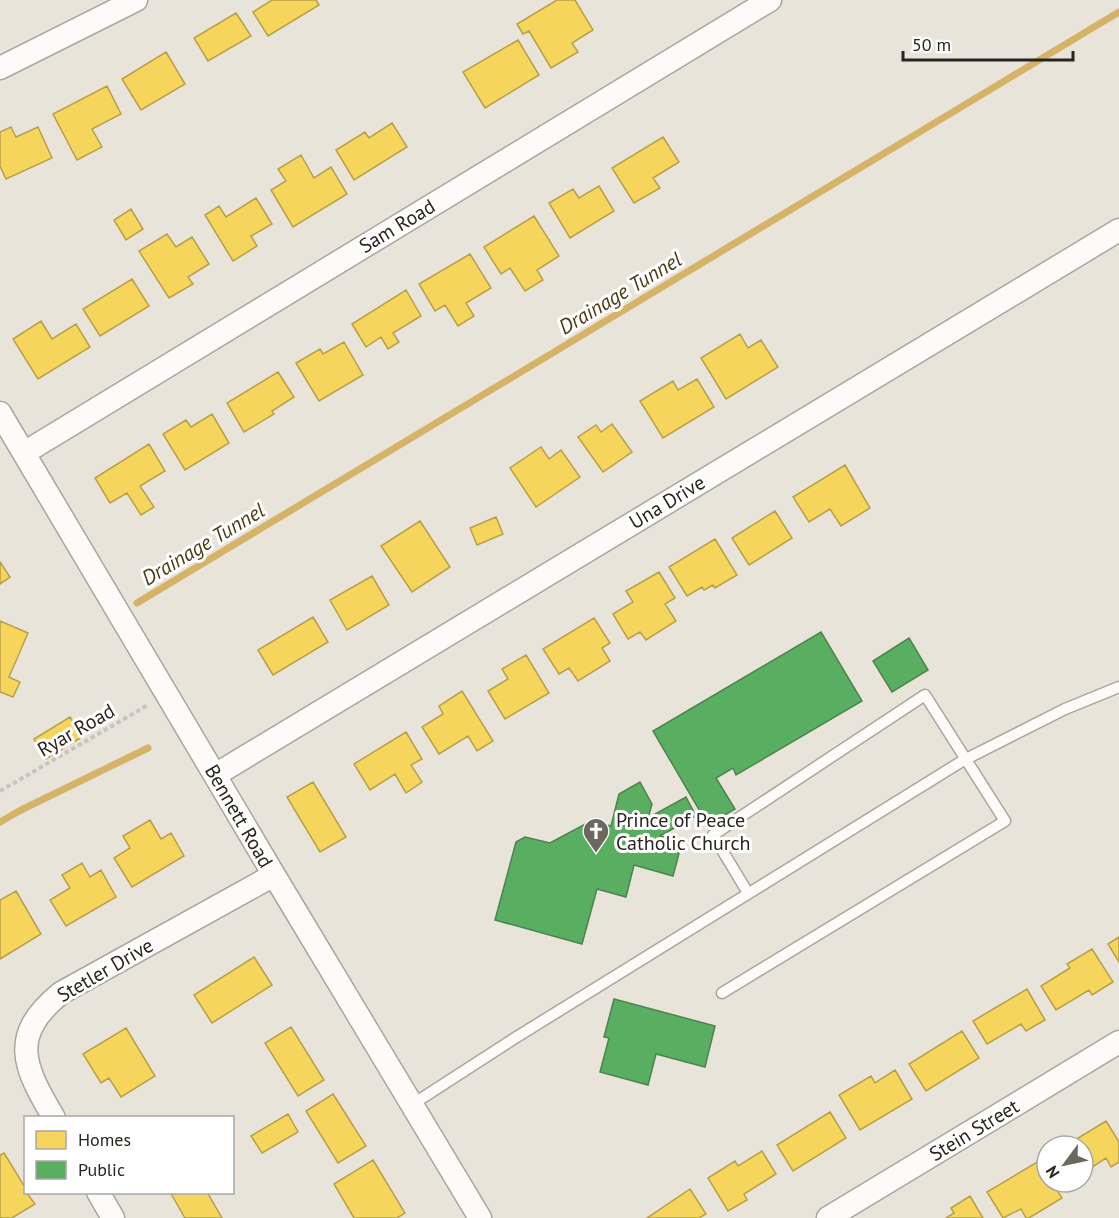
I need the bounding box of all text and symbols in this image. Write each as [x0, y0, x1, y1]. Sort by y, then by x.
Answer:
scale bar [903, 24, 1072, 62]
text: 50 m [912, 33, 951, 56]
street label: Sam Road [354, 193, 440, 259]
water label: Drainage Tunnel [554, 245, 687, 340]
street label: Una Drive [624, 469, 710, 535]
water label: Drainage Tunnel [137, 496, 270, 591]
street label: Ryar Road [33, 697, 119, 763]
street label: Bennett Road [199, 760, 279, 872]
place label: Prince of Peace Catholic Church [616, 807, 750, 856]
church icon: Prince of Peace Catholic Church [581, 816, 611, 854]
street label: Stetler Drive [52, 932, 158, 1008]
street label: Stein Street [924, 1093, 1024, 1167]
legend [24, 1116, 234, 1194]
text: Homes [78, 1128, 131, 1151]
north arrow [1035, 1134, 1095, 1194]
text: Public [78, 1158, 125, 1181]
text: N [1041, 1162, 1064, 1182]

